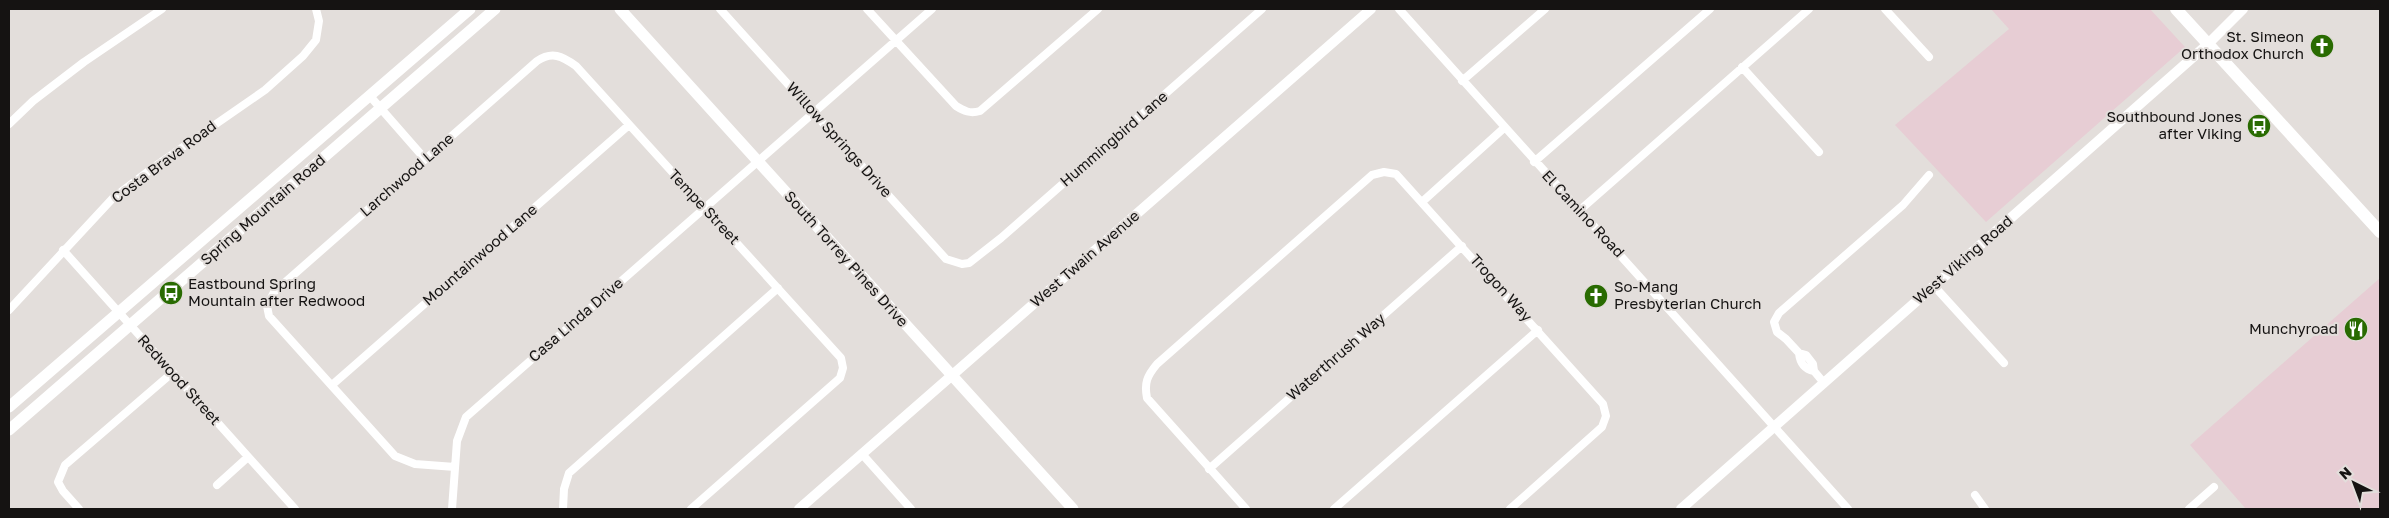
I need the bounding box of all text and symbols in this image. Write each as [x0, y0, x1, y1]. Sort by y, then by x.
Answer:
place label: St. Simeon Orthodox Church [2181, 27, 2304, 62]
church icon: St. Simeon Orthodox Church [2309, 33, 2335, 59]
street label: Willow Springs Drive [783, 78, 896, 201]
street label: Hummingbird Lane [1056, 86, 1171, 190]
place label: Southbound Jones after Viking [2106, 107, 2242, 142]
bus stop icon: Southbound Jones after Viking [2246, 113, 2272, 139]
street label: Costa Brava Road [108, 116, 219, 206]
street label: Larchwood Lane [356, 128, 457, 220]
street label: Spring Mountain Road [196, 150, 328, 268]
street label: Tempe Street [665, 165, 744, 248]
street label: El Camino Road [1539, 166, 1629, 261]
street label: South Torrey Pines Drive [781, 187, 913, 330]
street label: Mountainwood Lane [418, 199, 540, 309]
street label: West Twain Avenue [1026, 206, 1143, 310]
street label: West Viking Road [1909, 211, 2016, 307]
street label: Trogon Way [1467, 250, 1537, 325]
street label: Casa Linda Drive [524, 273, 626, 365]
place label: Eastbound Spring Mountain after Redwood [188, 274, 365, 309]
place label: So-Mang Presbyterian Church [1614, 277, 1762, 312]
bus stop icon: Eastbound Spring Mountain after Redwood [158, 280, 184, 306]
church icon: So-Mang Presbyterian Church [1583, 283, 1609, 309]
street label: Waterthrush Way [1282, 308, 1389, 404]
restaurant icon: Munchyroad [2343, 316, 2369, 342]
place label: Munchyroad [2249, 319, 2338, 337]
street label: Redwood Street [134, 330, 225, 428]
north arrow [2329, 458, 2379, 508]
text: N [2335, 463, 2355, 483]

